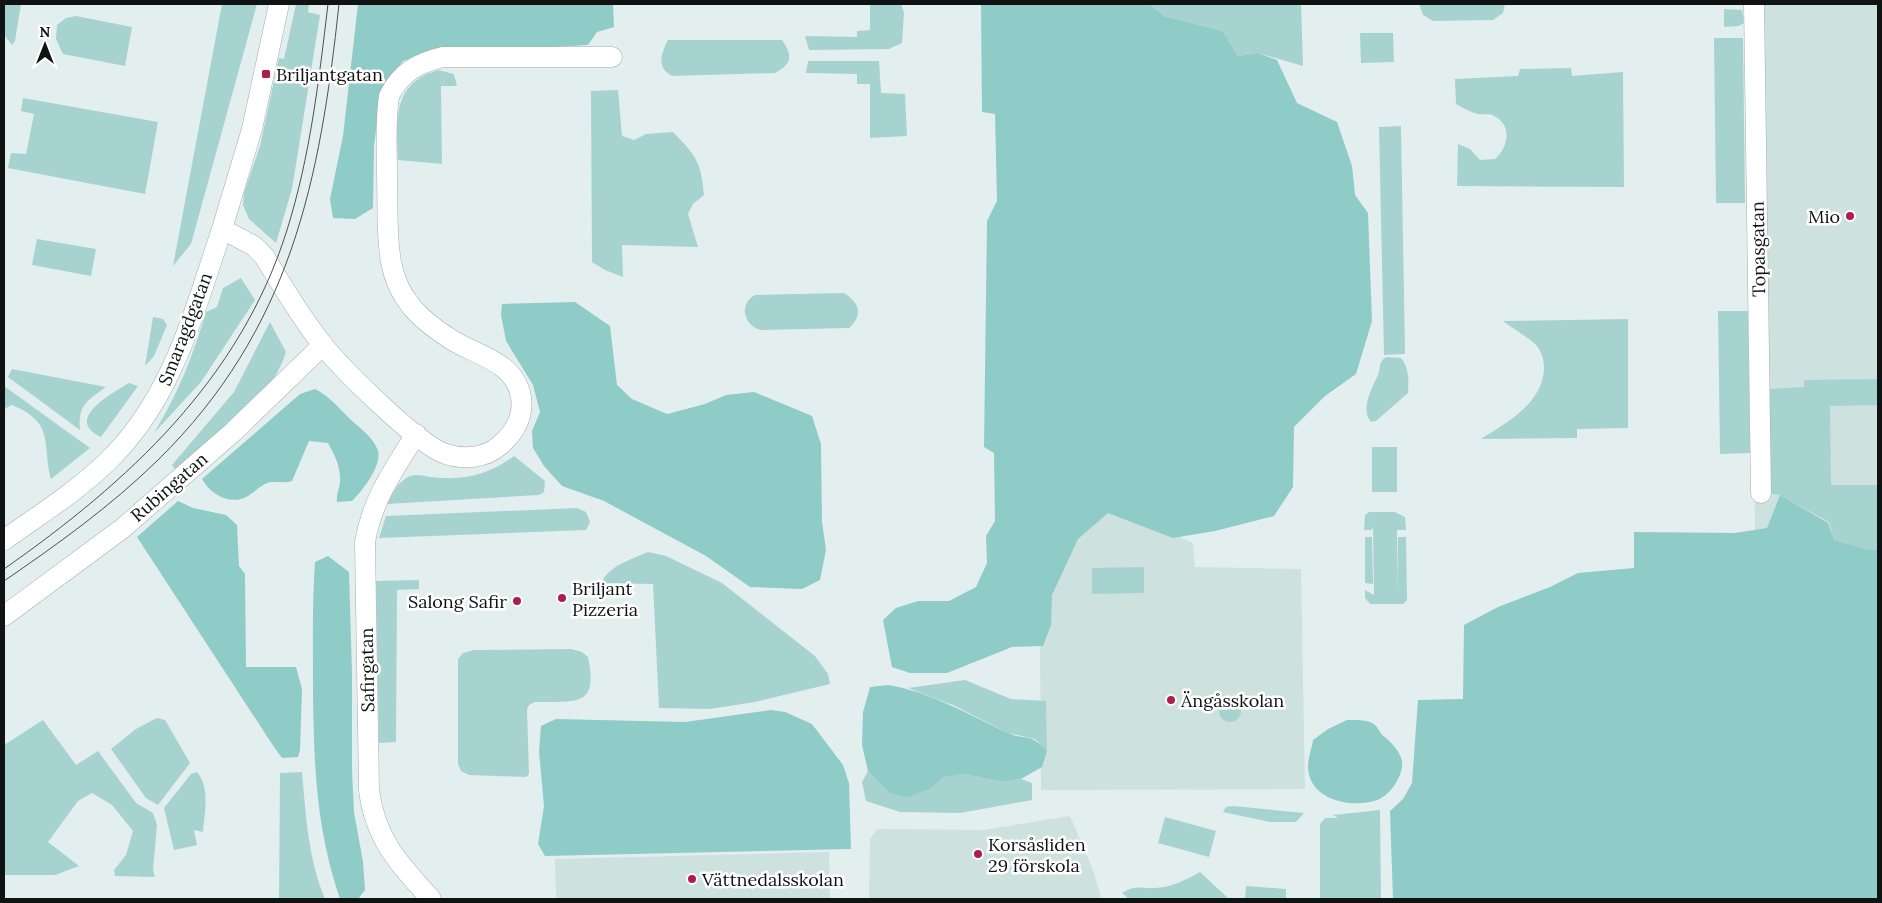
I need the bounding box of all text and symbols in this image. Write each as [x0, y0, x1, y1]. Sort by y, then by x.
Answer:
north arrow [20, 20, 70, 70]
text: N [40, 23, 51, 41]
place label: Briljantgatan [276, 63, 383, 86]
marker: Briljantgatan [260, 68, 272, 80]
street label: Topasgatan [1746, 201, 1770, 297]
place label: Mio [1808, 205, 1840, 228]
marker: Mio [1844, 210, 1856, 222]
street label: Smaragdgatan [153, 269, 217, 389]
street label: Rubingatan [126, 447, 212, 527]
place label: Briljant Pizzeria [572, 577, 638, 621]
place label: Salong Safir [408, 590, 507, 613]
marker: Briljant Pizzeria [556, 592, 568, 604]
marker: Salong Safir [511, 595, 523, 607]
street label: Safirgatan [355, 627, 379, 713]
place label: Ängåsskolan [1180, 689, 1284, 712]
marker: Ängåsskolan [1165, 694, 1177, 706]
place label: Korsåsliden 29 förskola [988, 833, 1086, 877]
marker: Korsåsliden 29 förskola [972, 848, 984, 860]
place label: Vättnedalsskolan [701, 868, 844, 891]
marker: Vättnedalsskolan [686, 873, 698, 885]

